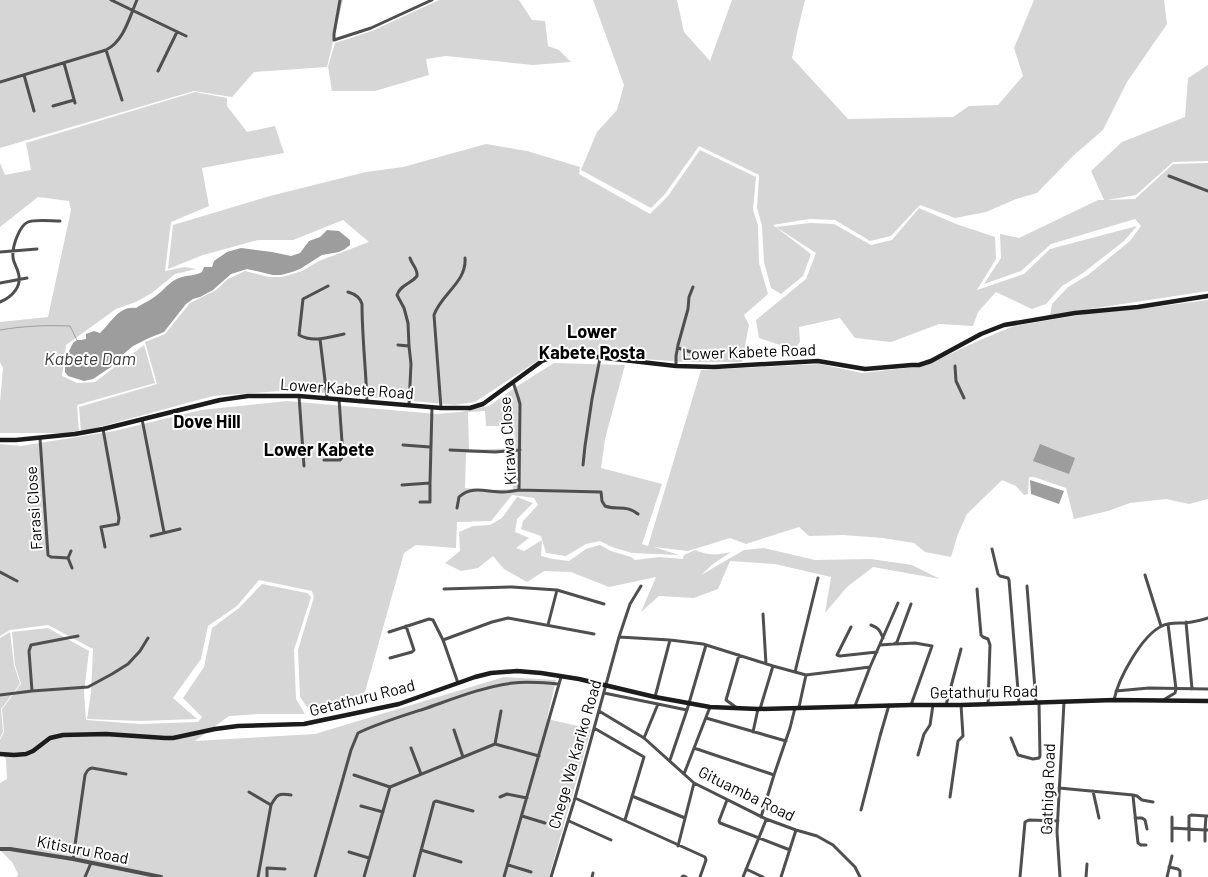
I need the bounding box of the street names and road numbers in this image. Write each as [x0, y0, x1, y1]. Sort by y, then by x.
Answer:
street label: Lower Kabete Road [682, 339, 816, 363]
street label: Lower Kabete Road [280, 374, 414, 402]
street label: Kirawa Close [494, 396, 520, 486]
street label: Farasi Close [21, 465, 45, 551]
street label: Getathuru Road [307, 675, 417, 719]
street label: Chege Wa Kariko Road [544, 677, 604, 831]
street label: Getathuru Road [930, 681, 1038, 701]
street label: Gathiga Road [1036, 743, 1058, 835]
street label: Gituamba Road [696, 761, 798, 825]
street label: Kitisuru Road [36, 831, 130, 867]

